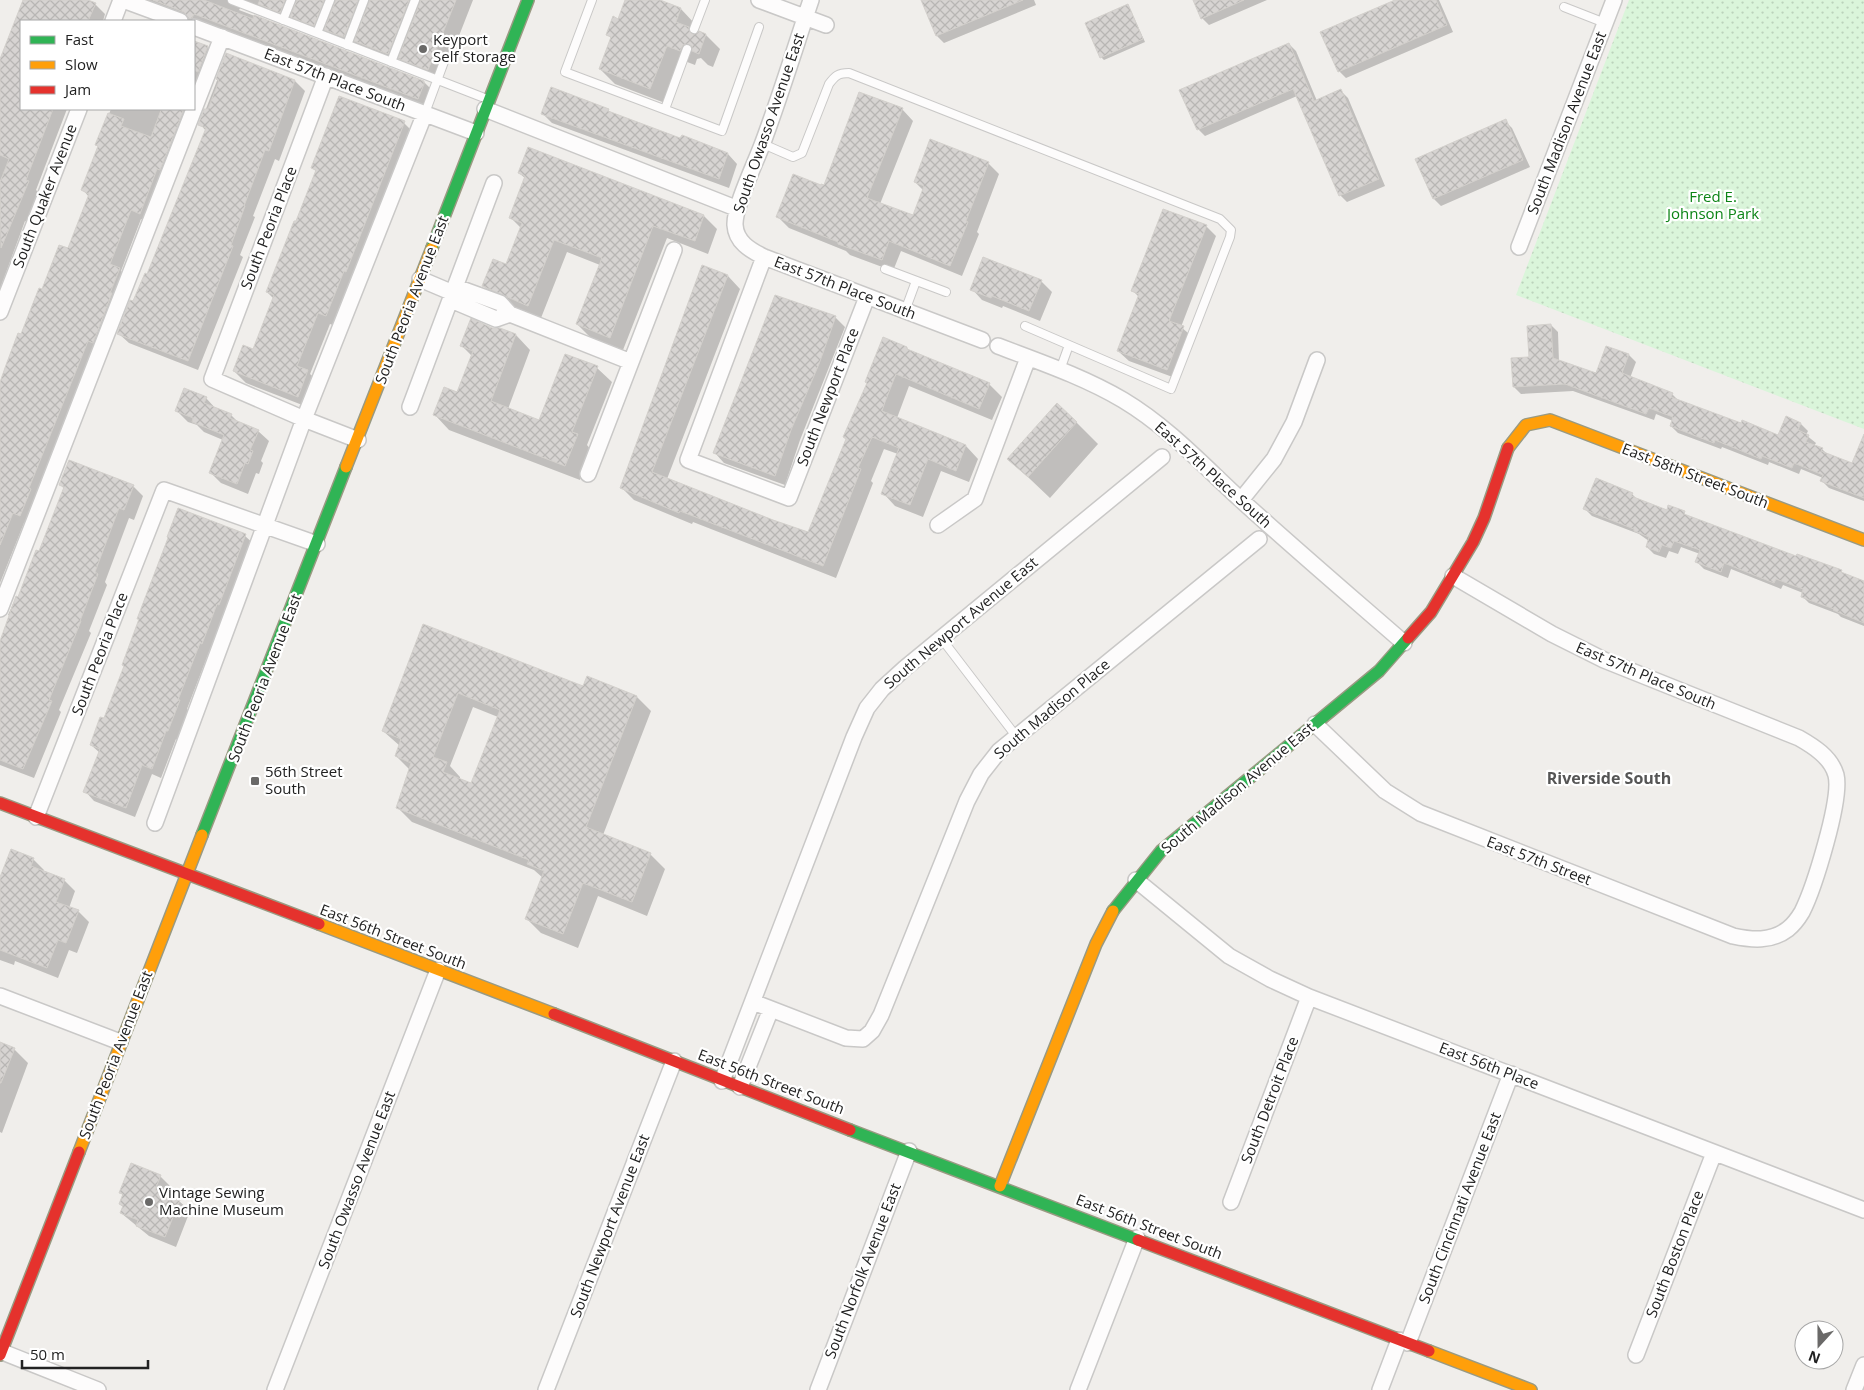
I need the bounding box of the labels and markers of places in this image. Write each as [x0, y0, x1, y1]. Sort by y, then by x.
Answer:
place label: Keyport Self Storage [433, 29, 516, 66]
marker: Keyport Self Storage [417, 43, 429, 55]
place label: 56th Street South [265, 761, 343, 798]
marker: 56th Street South [249, 775, 261, 787]
place label: Vintage Sewing Machine Museum [159, 1182, 284, 1219]
marker: Vintage Sewing Machine Museum [143, 1196, 155, 1208]

